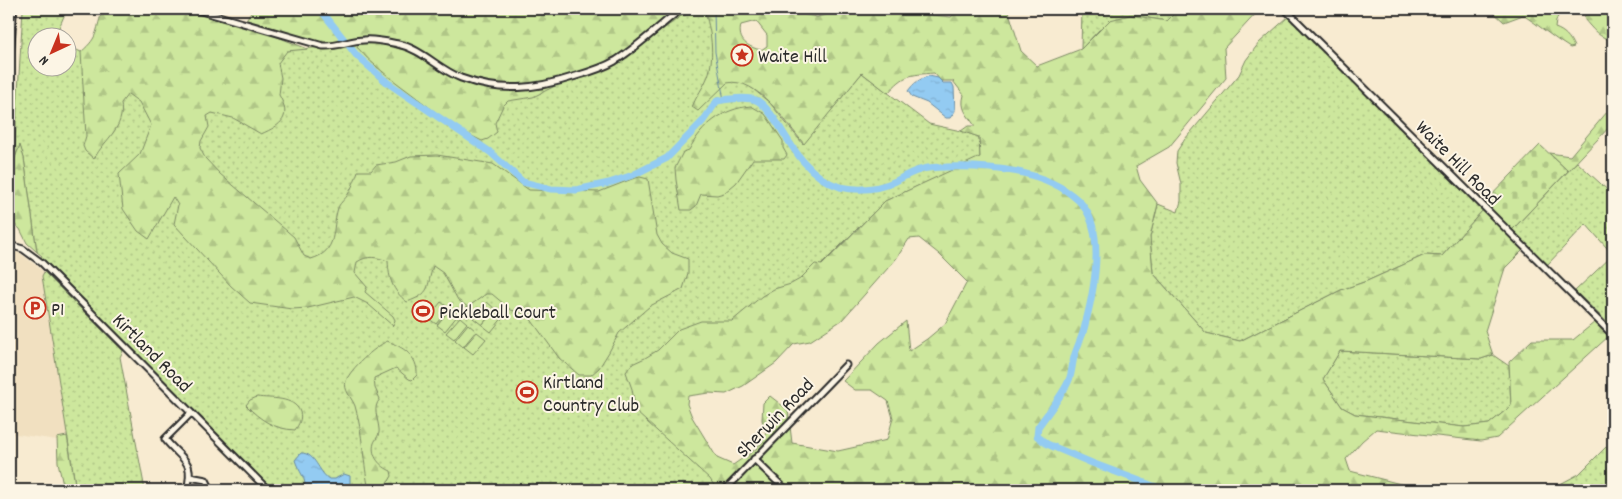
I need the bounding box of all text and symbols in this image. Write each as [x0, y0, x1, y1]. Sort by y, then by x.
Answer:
north arrow [28, 28, 78, 78]
place icon: Waite Hill [730, 43, 754, 67]
place label: Waite Hill [758, 44, 827, 72]
text: N [35, 50, 54, 70]
street label: Waite Hill Road [1408, 115, 1506, 213]
parking icon: P1 [23, 296, 47, 320]
place label: P1 [51, 297, 64, 325]
sports icon: Pickleball Court [411, 299, 435, 323]
place label: Pickleball Court [439, 300, 556, 328]
street label: Kirtland Road [105, 308, 197, 400]
place label: Kirtland Country Club [543, 370, 639, 421]
street label: Sherwin Road [731, 373, 822, 465]
sports icon: Kirtland Country Club [515, 380, 539, 404]

